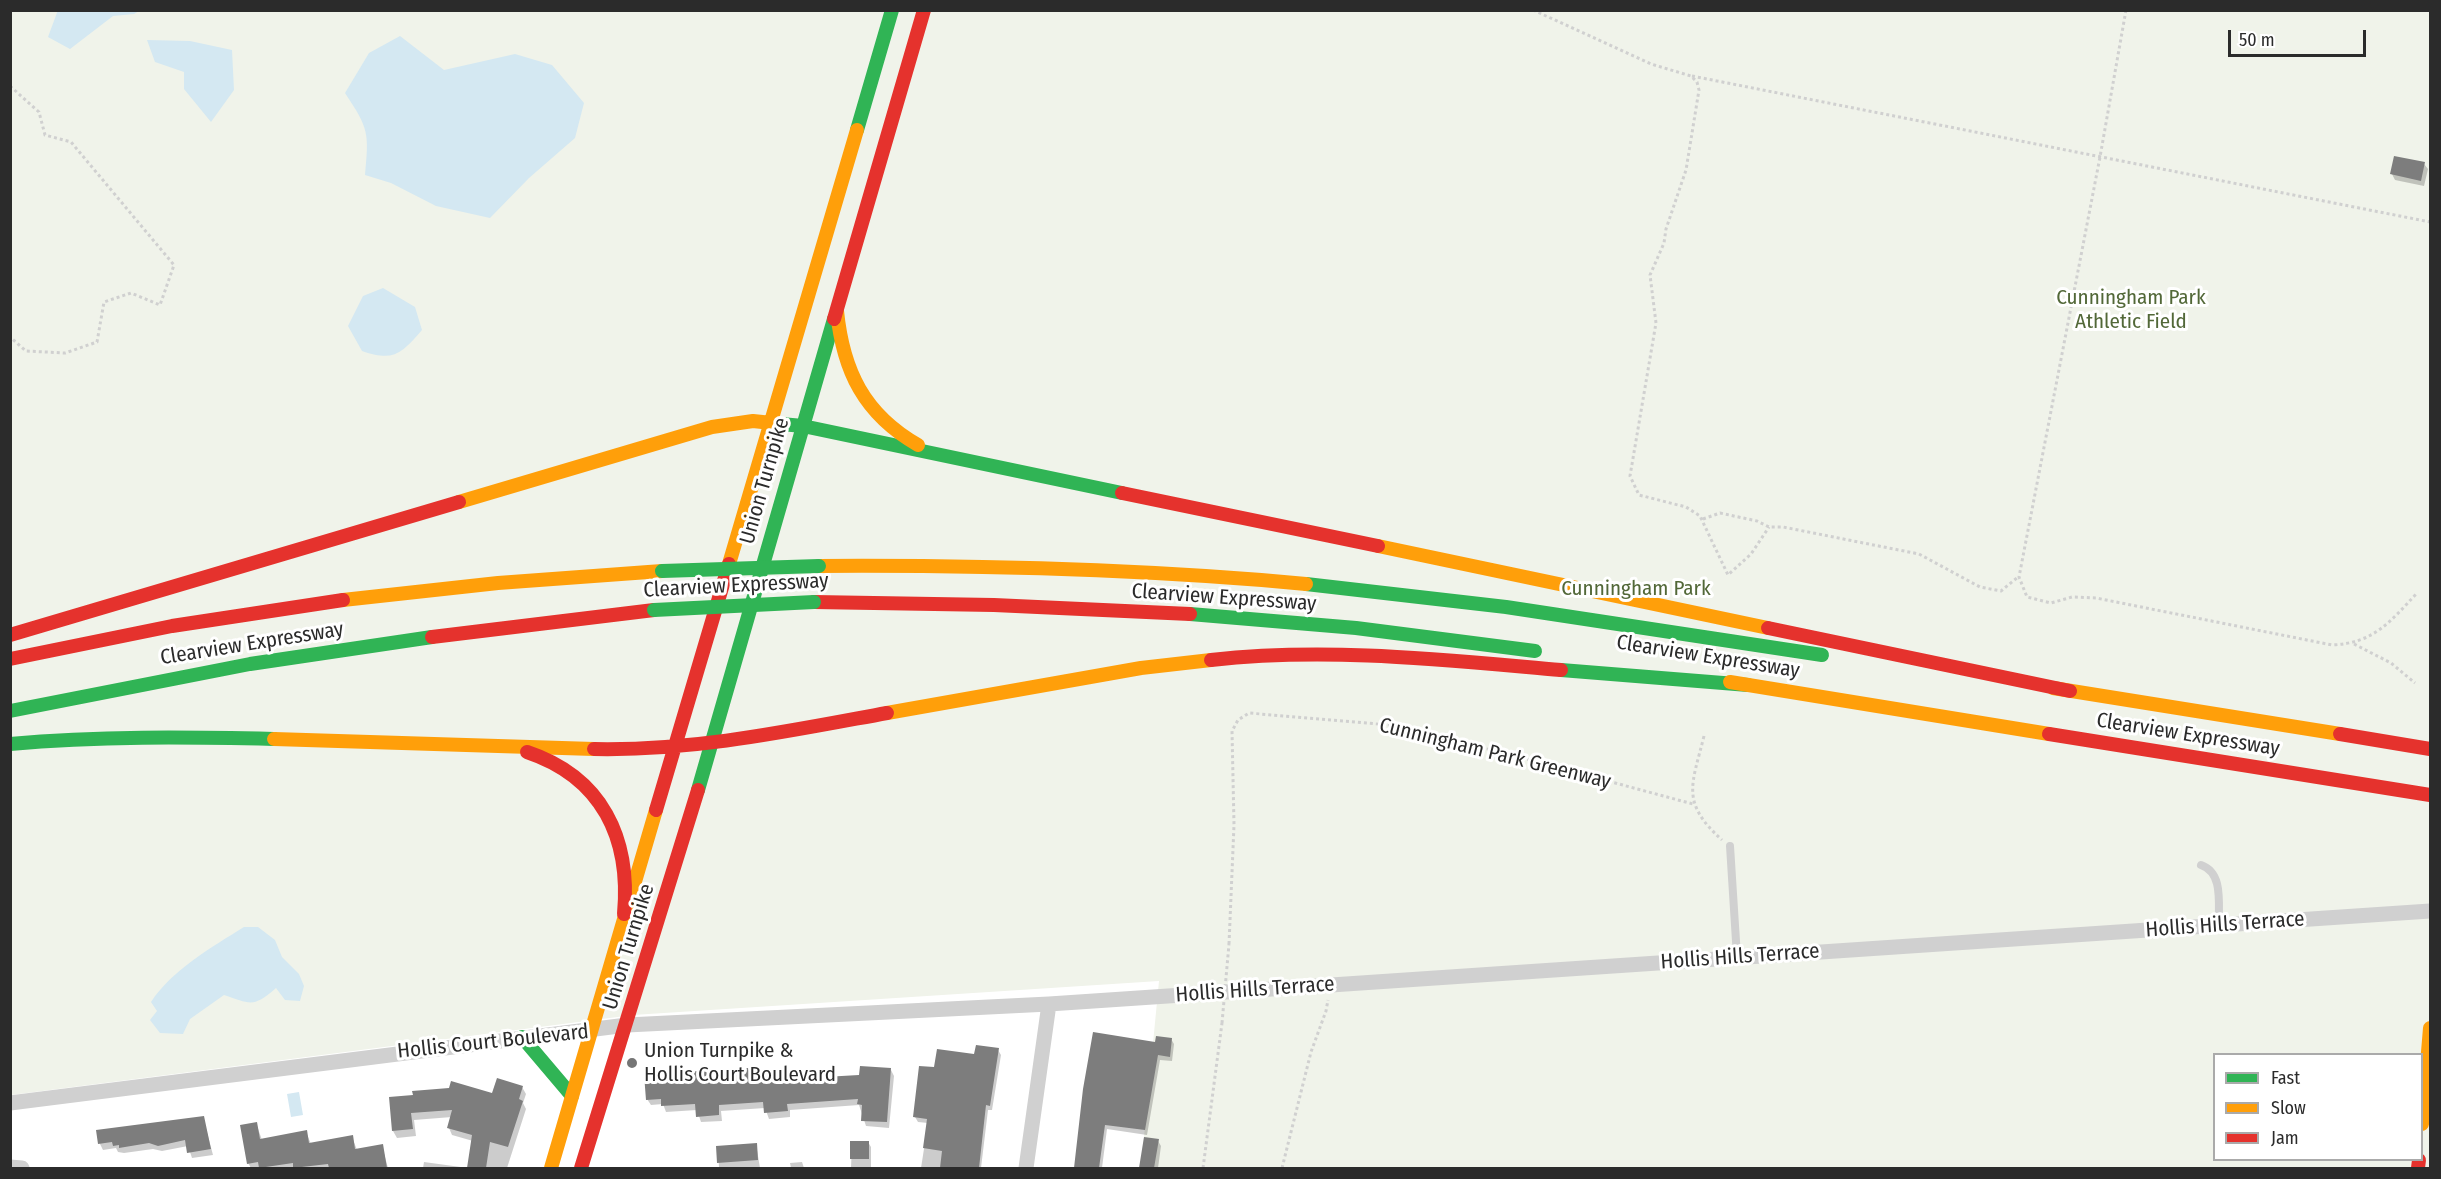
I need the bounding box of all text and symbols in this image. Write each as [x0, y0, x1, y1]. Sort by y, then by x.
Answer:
scale bar [2231, 18, 2369, 56]
text: 50 m [2239, 29, 2275, 51]
park label: Cunningham Park Athletic Field [2056, 285, 2206, 335]
street label: Union Turnpike [735, 415, 795, 547]
street label: Clearview Expressway [643, 569, 829, 603]
park label: Cunningham Park [1561, 576, 1711, 602]
street label: Clearview Expressway [1131, 579, 1317, 617]
street label: Clearview Expressway [159, 617, 345, 671]
street label: Clearview Expressway [1615, 630, 1801, 684]
street label: Clearview Expressway [2095, 708, 2281, 762]
street label: Cunningham Park Greenway [1377, 713, 1613, 795]
street label: Union Turnpike [598, 881, 660, 1013]
street label: Hollis Hills Terrace [2145, 907, 2305, 943]
street label: Hollis Hills Terrace [1660, 939, 1820, 975]
street label: Hollis Hills Terrace [1175, 972, 1335, 1008]
street label: Hollis Court Boulevard [396, 1019, 590, 1065]
place label: Union Turnpike & Hollis Court Boulevard [644, 1038, 836, 1088]
legend [2213, 1053, 2423, 1161]
marker: Union Turnpike & Hollis Court Boulevard [625, 1056, 639, 1070]
text: Fast [2271, 1067, 2300, 1089]
text: Slow [2271, 1097, 2306, 1119]
text: Jam [2271, 1127, 2299, 1149]

